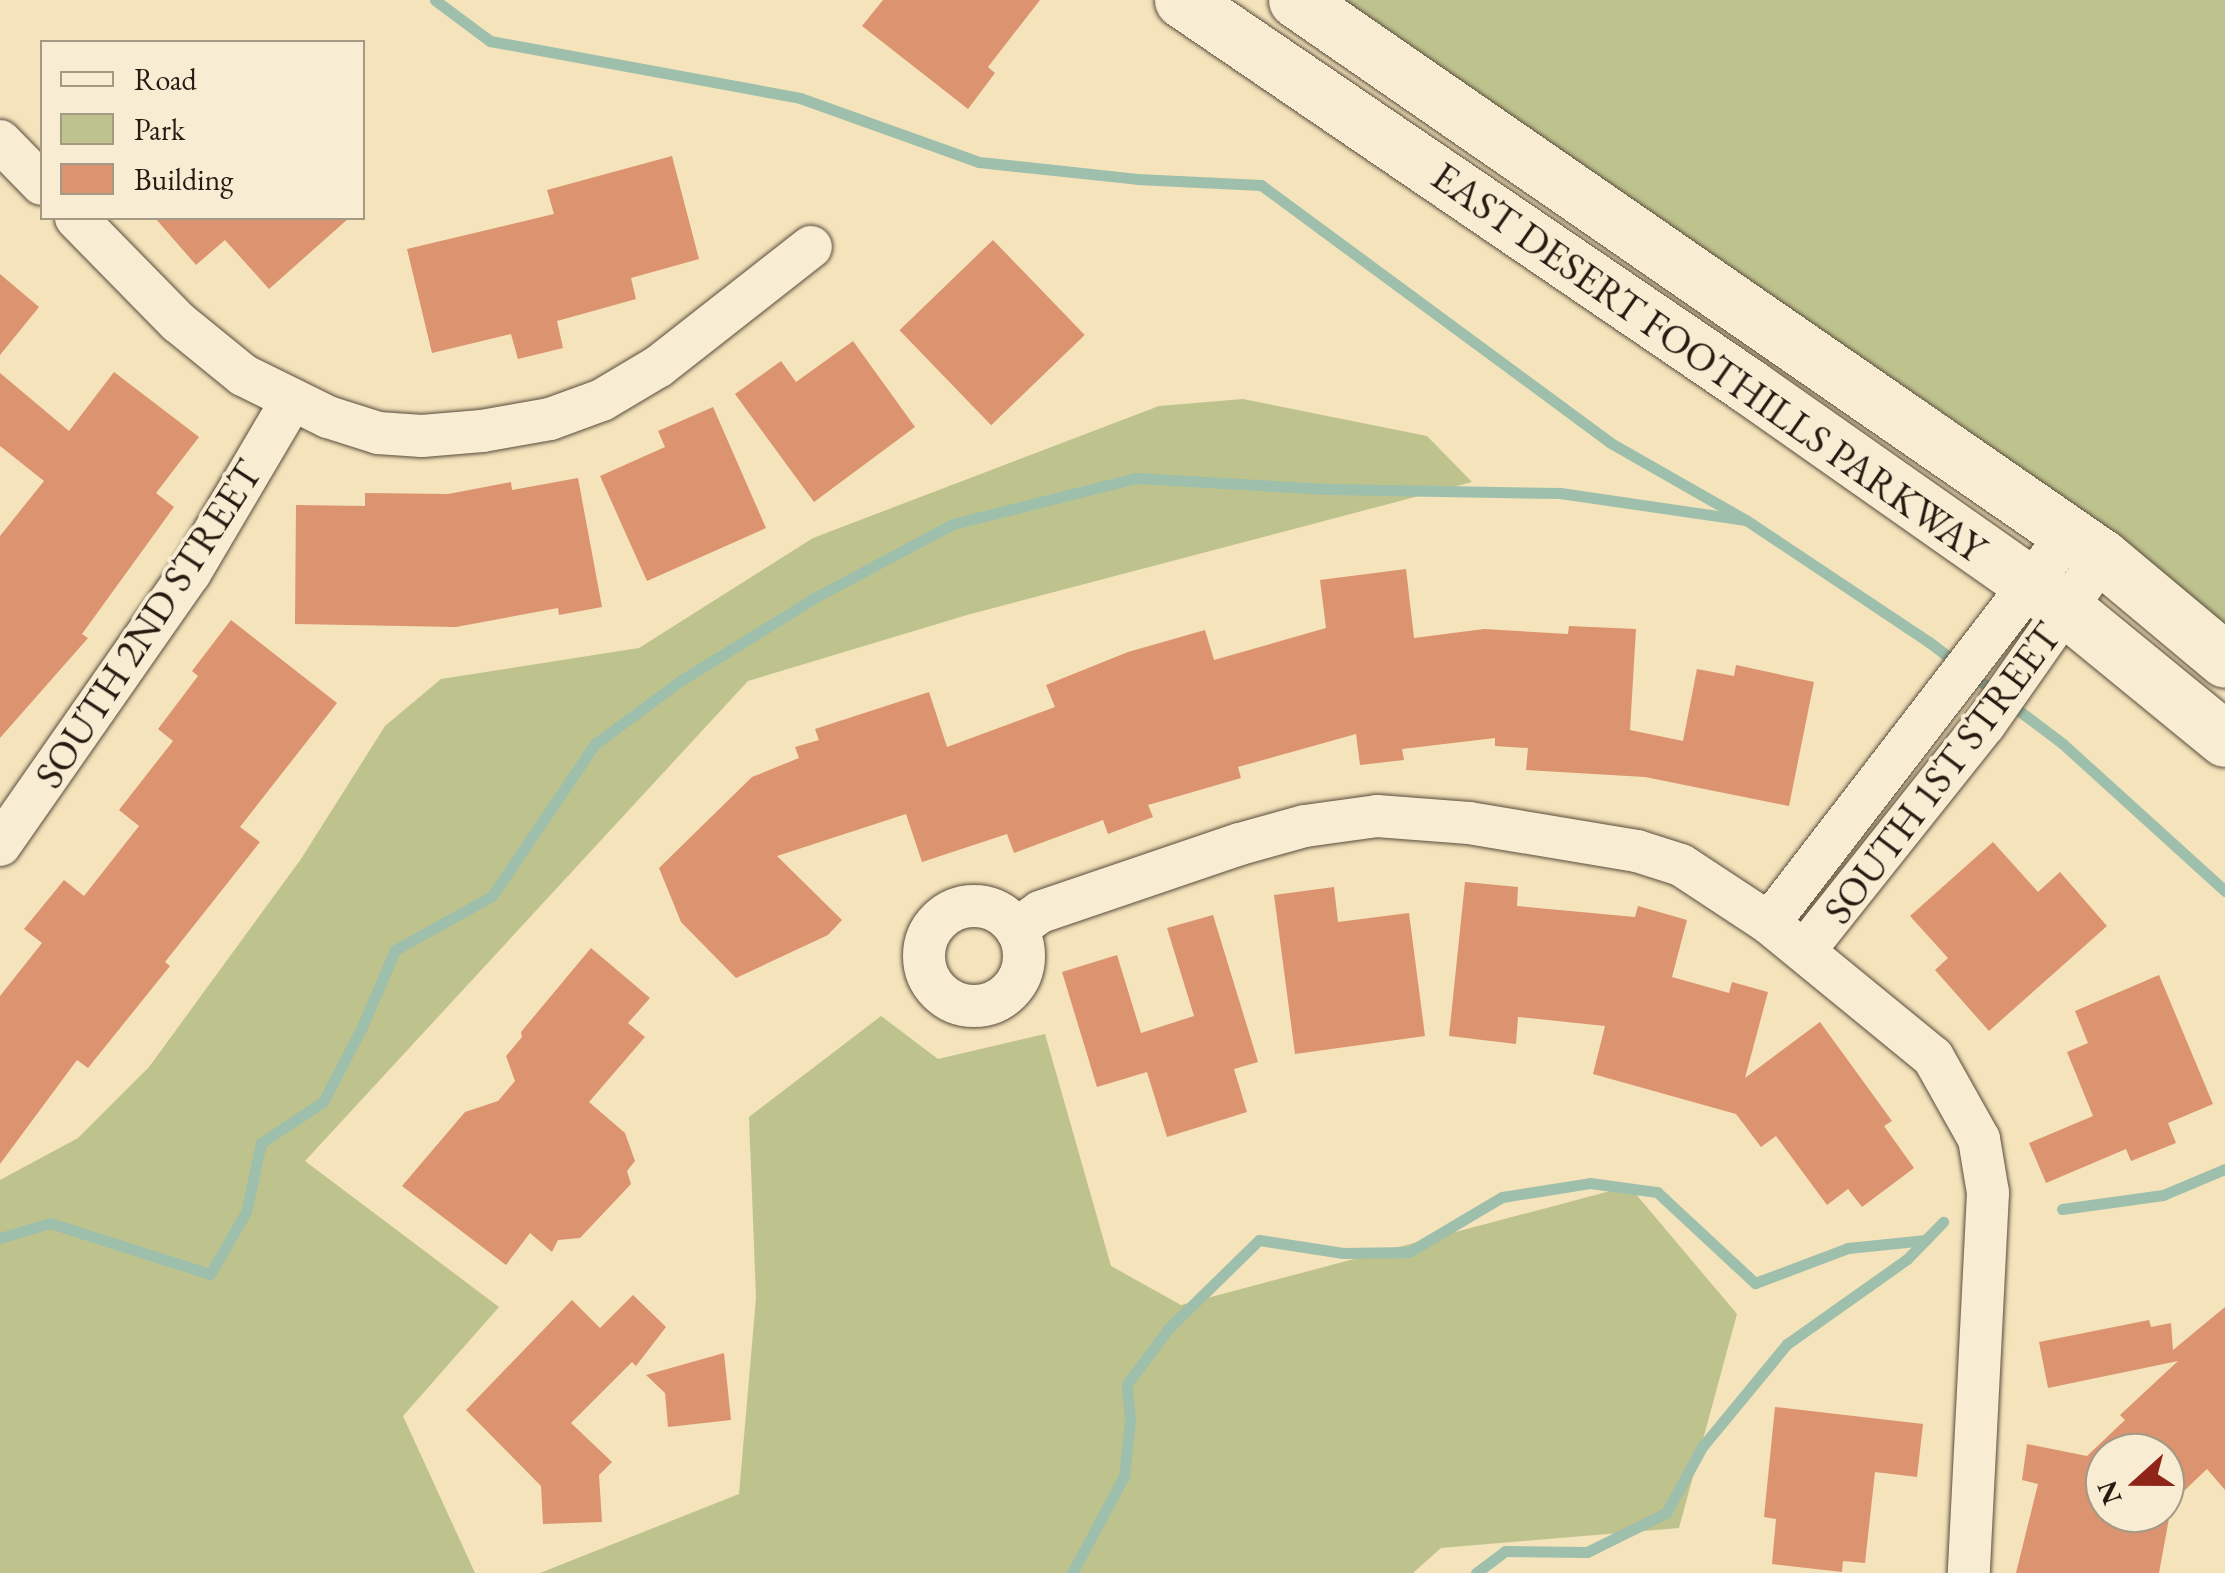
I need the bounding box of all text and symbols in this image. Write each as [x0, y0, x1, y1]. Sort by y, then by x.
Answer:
legend [40, 40, 365, 220]
text: Road [134, 60, 197, 99]
text: Park [134, 110, 185, 149]
street label: EAST DESERT FOOTHILLS PARKWAY [1423, 152, 1995, 572]
text: Building [134, 160, 233, 199]
street label: SOUTH 2ND STREET [24, 451, 272, 797]
street label: SOUTH 1ST STREET [1813, 613, 2071, 933]
north arrow [2085, 1433, 2185, 1533]
text: N [2088, 1476, 2130, 1510]

